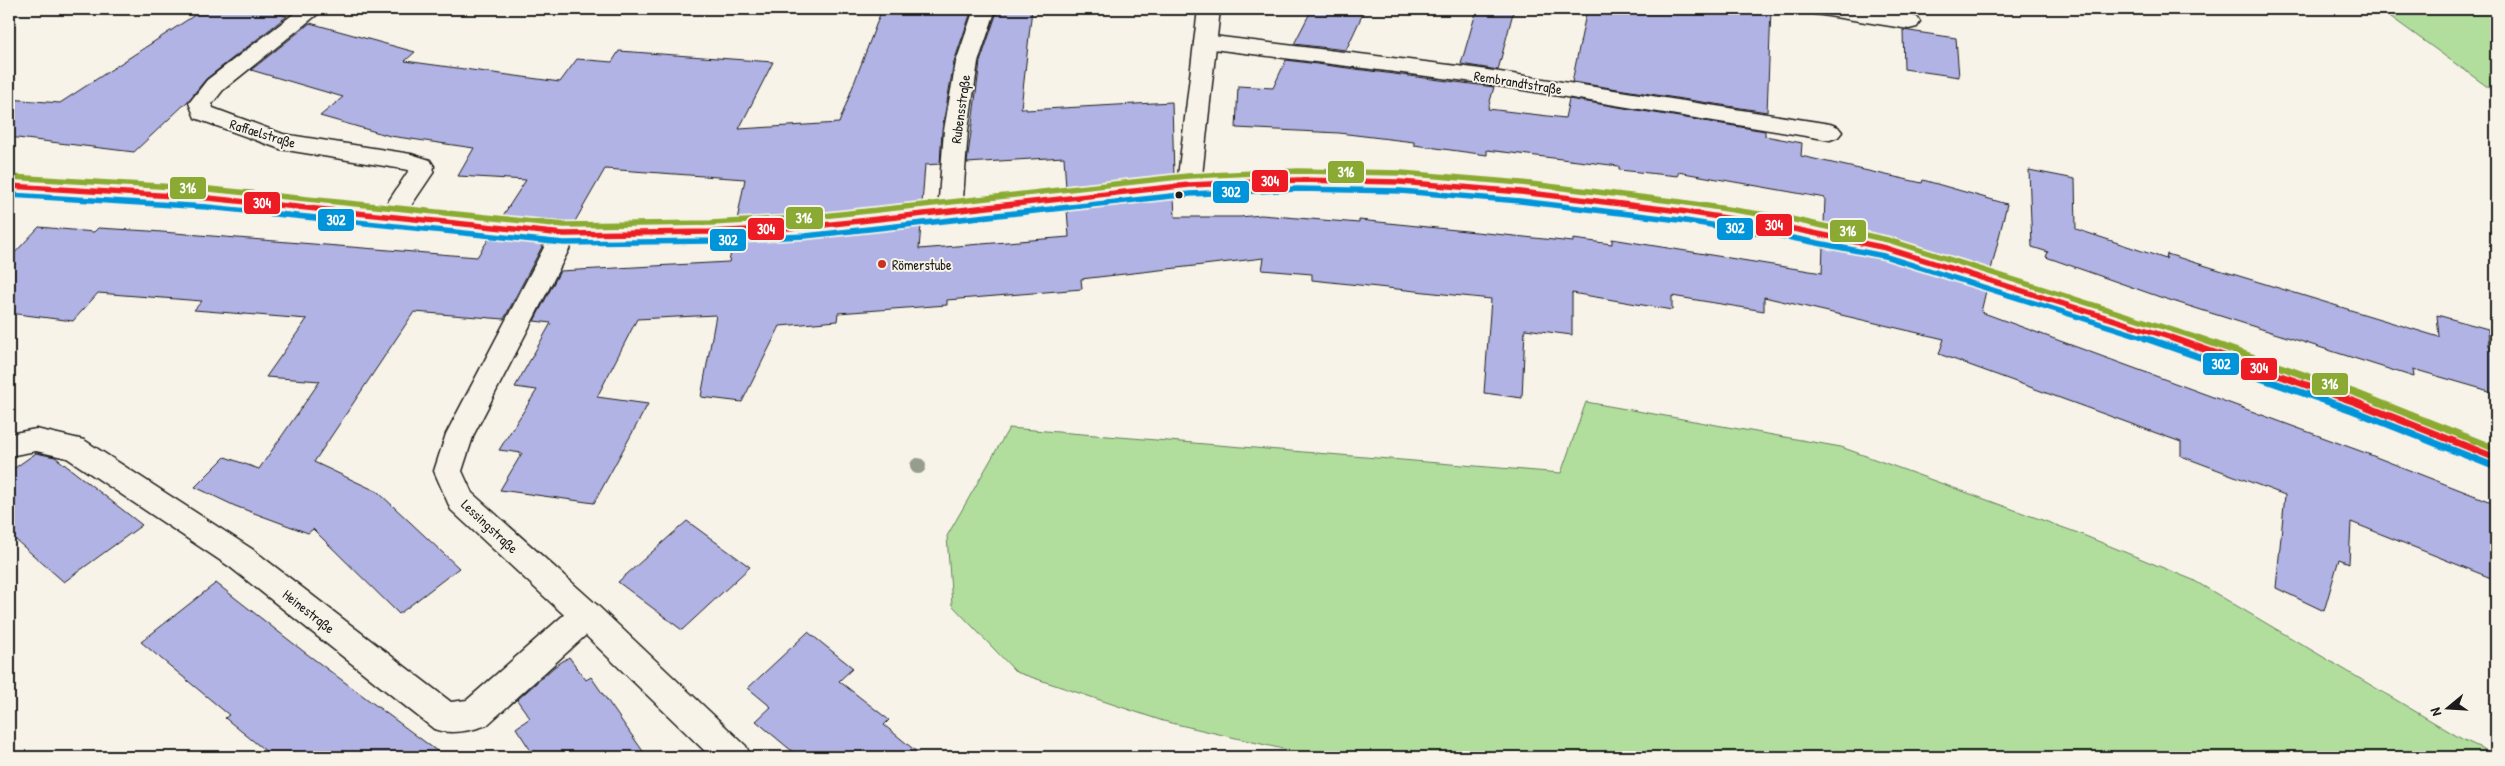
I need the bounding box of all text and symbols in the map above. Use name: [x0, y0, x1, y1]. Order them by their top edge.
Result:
street label: Rembrandtstraße: [1473, 66, 1564, 99]
street label: Rubensstraße: [946, 73, 975, 145]
street label: Raffaelstraße: [227, 114, 299, 153]
line badge: 316: [1327, 160, 1365, 184]
text: 316: [1338, 162, 1355, 181]
line badge: 304: [1251, 169, 1289, 193]
text: 304: [1261, 171, 1280, 190]
line badge: 316: [169, 176, 207, 200]
text: 316: [180, 178, 197, 197]
line badge: 302: [1212, 180, 1250, 204]
text: 302: [1221, 182, 1241, 201]
unlabelled marker: [1174, 190, 1184, 200]
line badge: 304: [243, 191, 281, 215]
text: 304: [253, 193, 272, 212]
line badge: 316: [785, 206, 824, 230]
line badge: 302: [317, 208, 355, 232]
text: 316: [796, 208, 813, 227]
text: 302: [326, 210, 346, 229]
line badge: 304: [1755, 213, 1793, 237]
text: 304: [1765, 215, 1784, 234]
line badge: 304: [747, 217, 785, 241]
line badge: 302: [1716, 217, 1754, 241]
text: 302: [1725, 218, 1745, 237]
text: 304: [757, 219, 776, 238]
line badge: 316: [1829, 219, 1867, 243]
text: 316: [1840, 221, 1857, 240]
line badge: 302: [709, 228, 747, 252]
text: 302: [718, 230, 738, 249]
place label: Römerstube: [892, 255, 952, 274]
marker: Römerstube: [876, 258, 888, 270]
line badge: 302: [2202, 352, 2240, 376]
text: 302: [2211, 354, 2231, 373]
line badge: 304: [2240, 357, 2278, 381]
text: 304: [2250, 358, 2269, 377]
line badge: 316: [2311, 372, 2349, 396]
text: 316: [2322, 374, 2339, 393]
street label: Lessingstraße: [457, 495, 523, 558]
street label: Heinestraße: [278, 585, 339, 638]
north arrow: [2422, 684, 2472, 734]
text: N: [2425, 705, 2445, 719]

